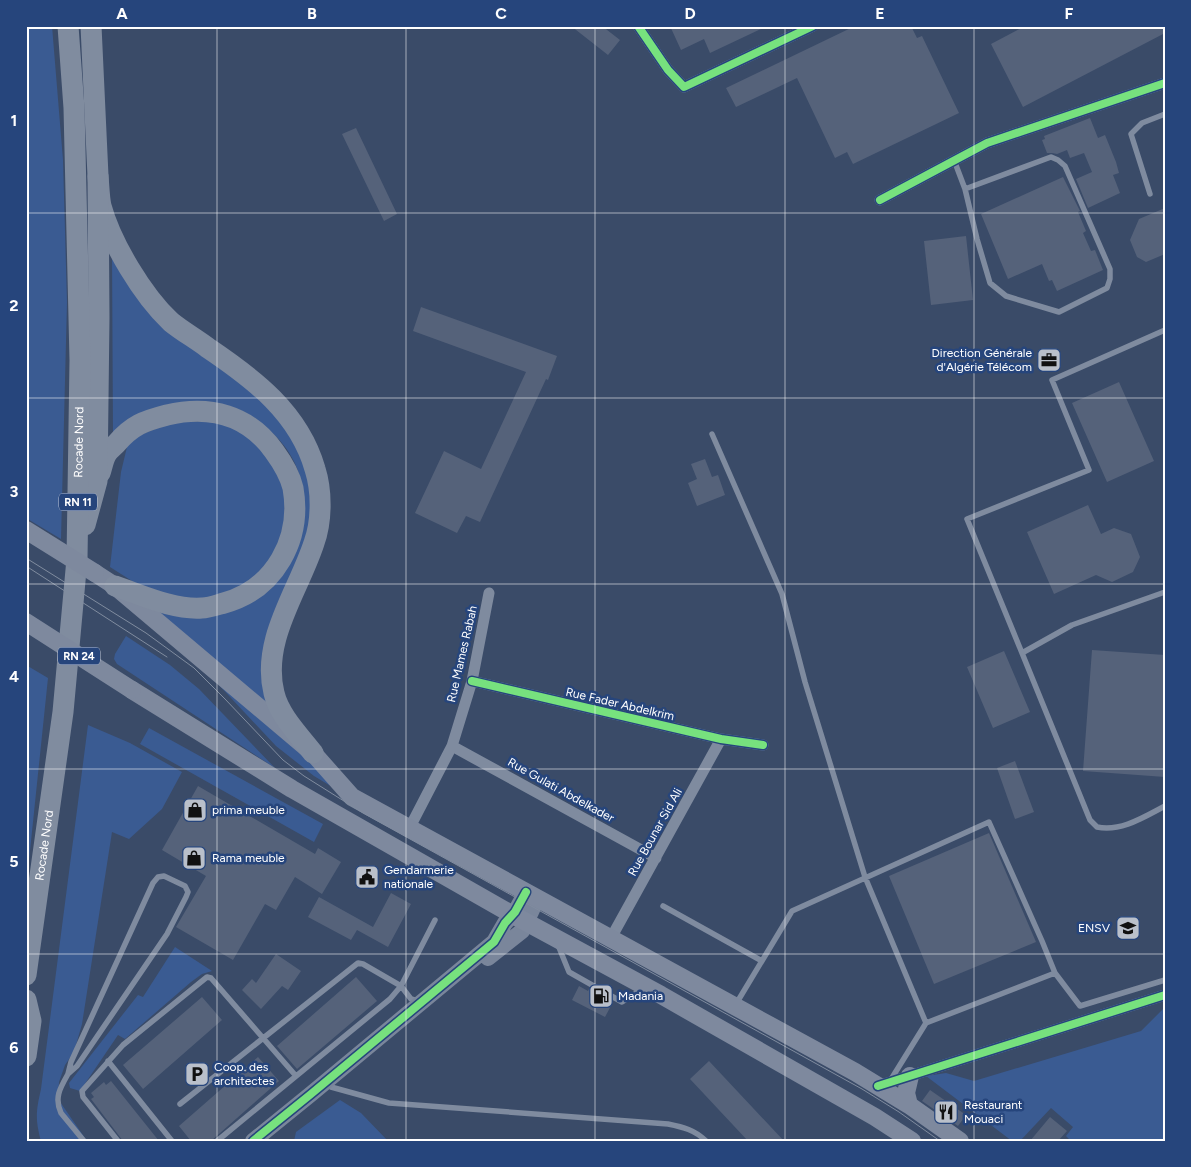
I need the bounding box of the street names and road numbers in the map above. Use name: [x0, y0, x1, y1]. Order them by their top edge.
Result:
street label: Rocade Nord: [71, 407, 86, 478]
road number: RN 11: [59, 494, 97, 511]
street label: Rue Mames Rabah: [444, 604, 480, 704]
road number: RN 24: [58, 648, 100, 664]
street label: Rue Fader Abdelkrim: [564, 685, 676, 723]
street label: Rue Gulati Abdelkader: [505, 755, 617, 825]
street label: Rue Bounar Sid Ali: [625, 786, 685, 878]
street label: Rocade Nord: [32, 809, 56, 881]

